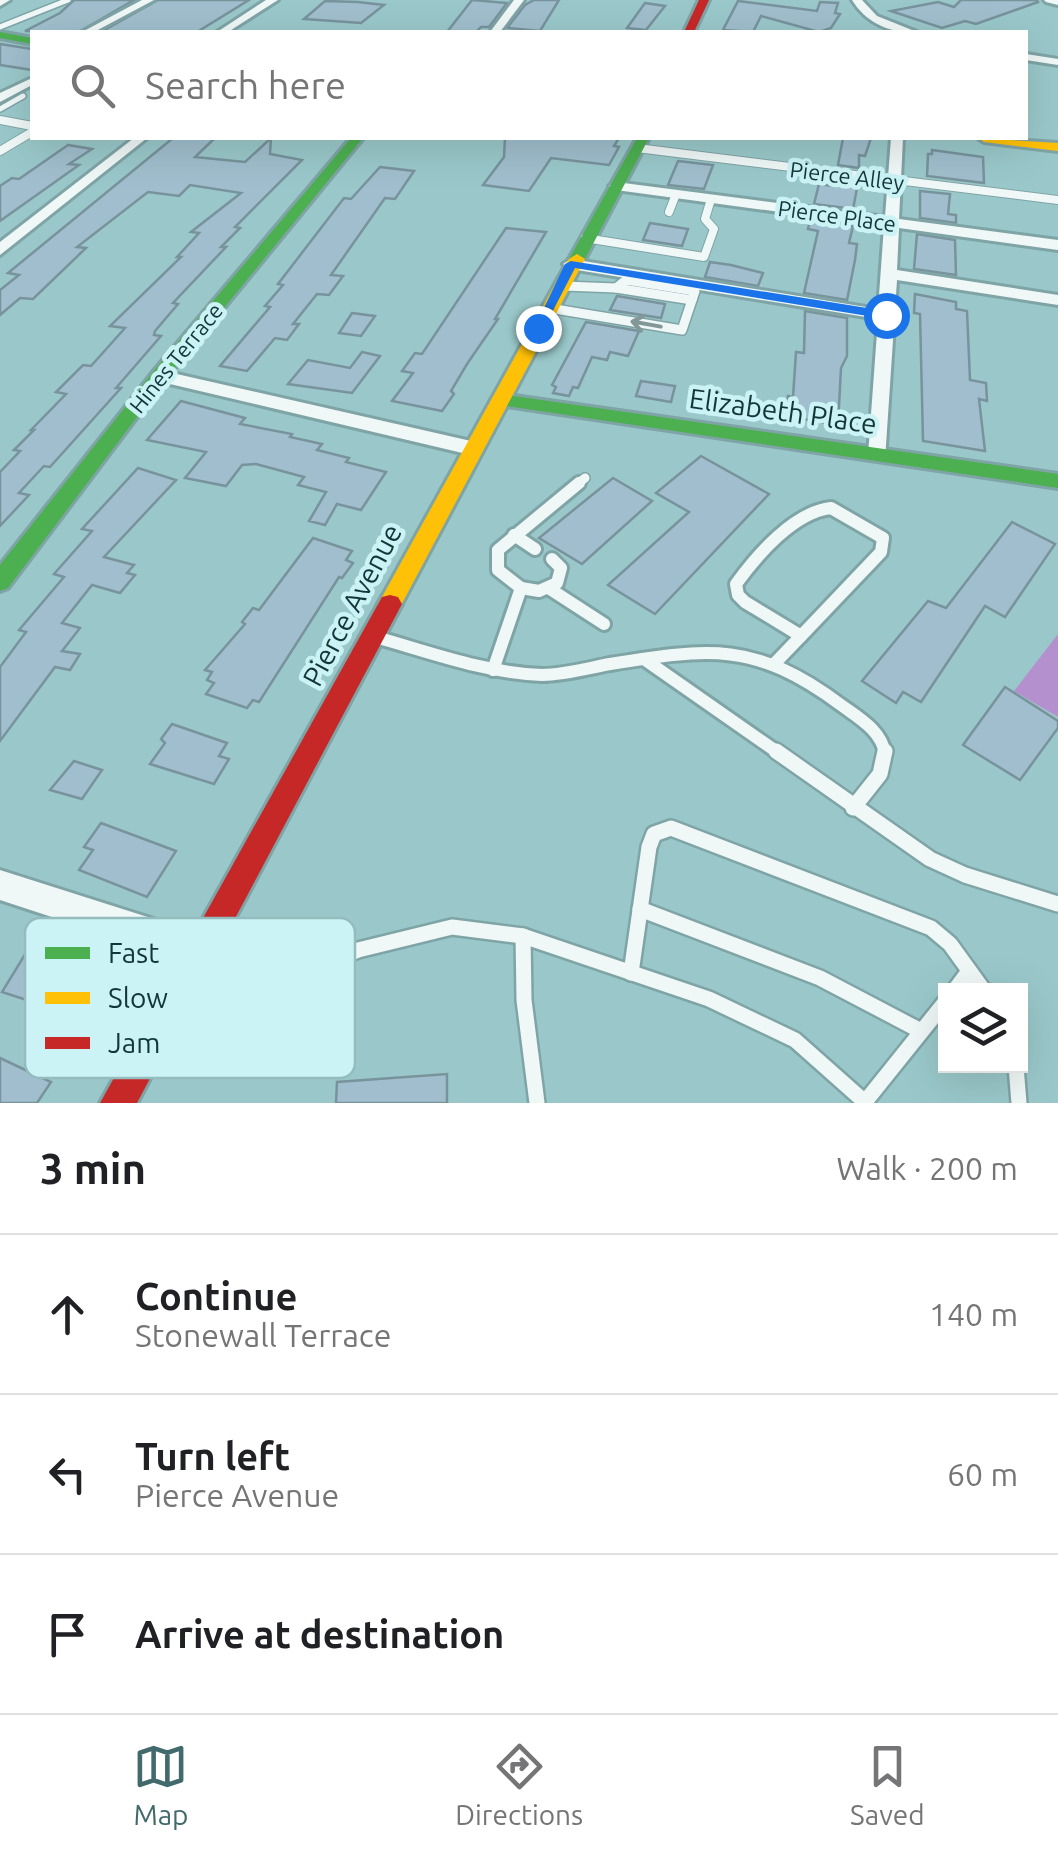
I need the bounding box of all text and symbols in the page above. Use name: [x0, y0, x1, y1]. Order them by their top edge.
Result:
search box: [30, 30, 1028, 140]
icon: search: [65, 58, 120, 113]
text: Search here: [145, 64, 346, 106]
street label: Pierce Alley: [789, 156, 906, 195]
street label: Pierce Place: [776, 195, 898, 236]
route start: [864, 293, 910, 339]
street label: Hines Terrace: [124, 298, 227, 417]
route end: [516, 306, 562, 352]
one-way arrow: [630, 314, 663, 333]
street label: Elizabeth Place: [687, 382, 879, 439]
street label: Pierce Avenue: [296, 519, 407, 691]
legend: [25, 918, 355, 1078]
text: Fast: [108, 937, 159, 968]
text: Slow: [108, 982, 168, 1013]
map controls: [938, 983, 1028, 1073]
button: layers: [938, 983, 1028, 1073]
text: Jam: [108, 1027, 160, 1058]
text: 3 min: [40, 1145, 146, 1192]
text: Walk · 200 m: [836, 1150, 1018, 1186]
text: Continue: [135, 1275, 297, 1317]
icon: ahead: [40, 1287, 95, 1342]
text: 140 m: [929, 1296, 1018, 1332]
text: Stonewall Terrace: [135, 1317, 391, 1353]
text: Turn left: [135, 1435, 290, 1477]
icon: left: [40, 1447, 95, 1502]
text: 60 m: [947, 1456, 1018, 1492]
text: Pierce Avenue: [135, 1477, 339, 1513]
icon: arrive: [40, 1607, 95, 1662]
text: Arrive at destination: [135, 1613, 504, 1655]
tab: Map: [133, 1739, 189, 1830]
tab: Directions: [455, 1739, 583, 1830]
tab: Saved: [850, 1739, 925, 1830]

